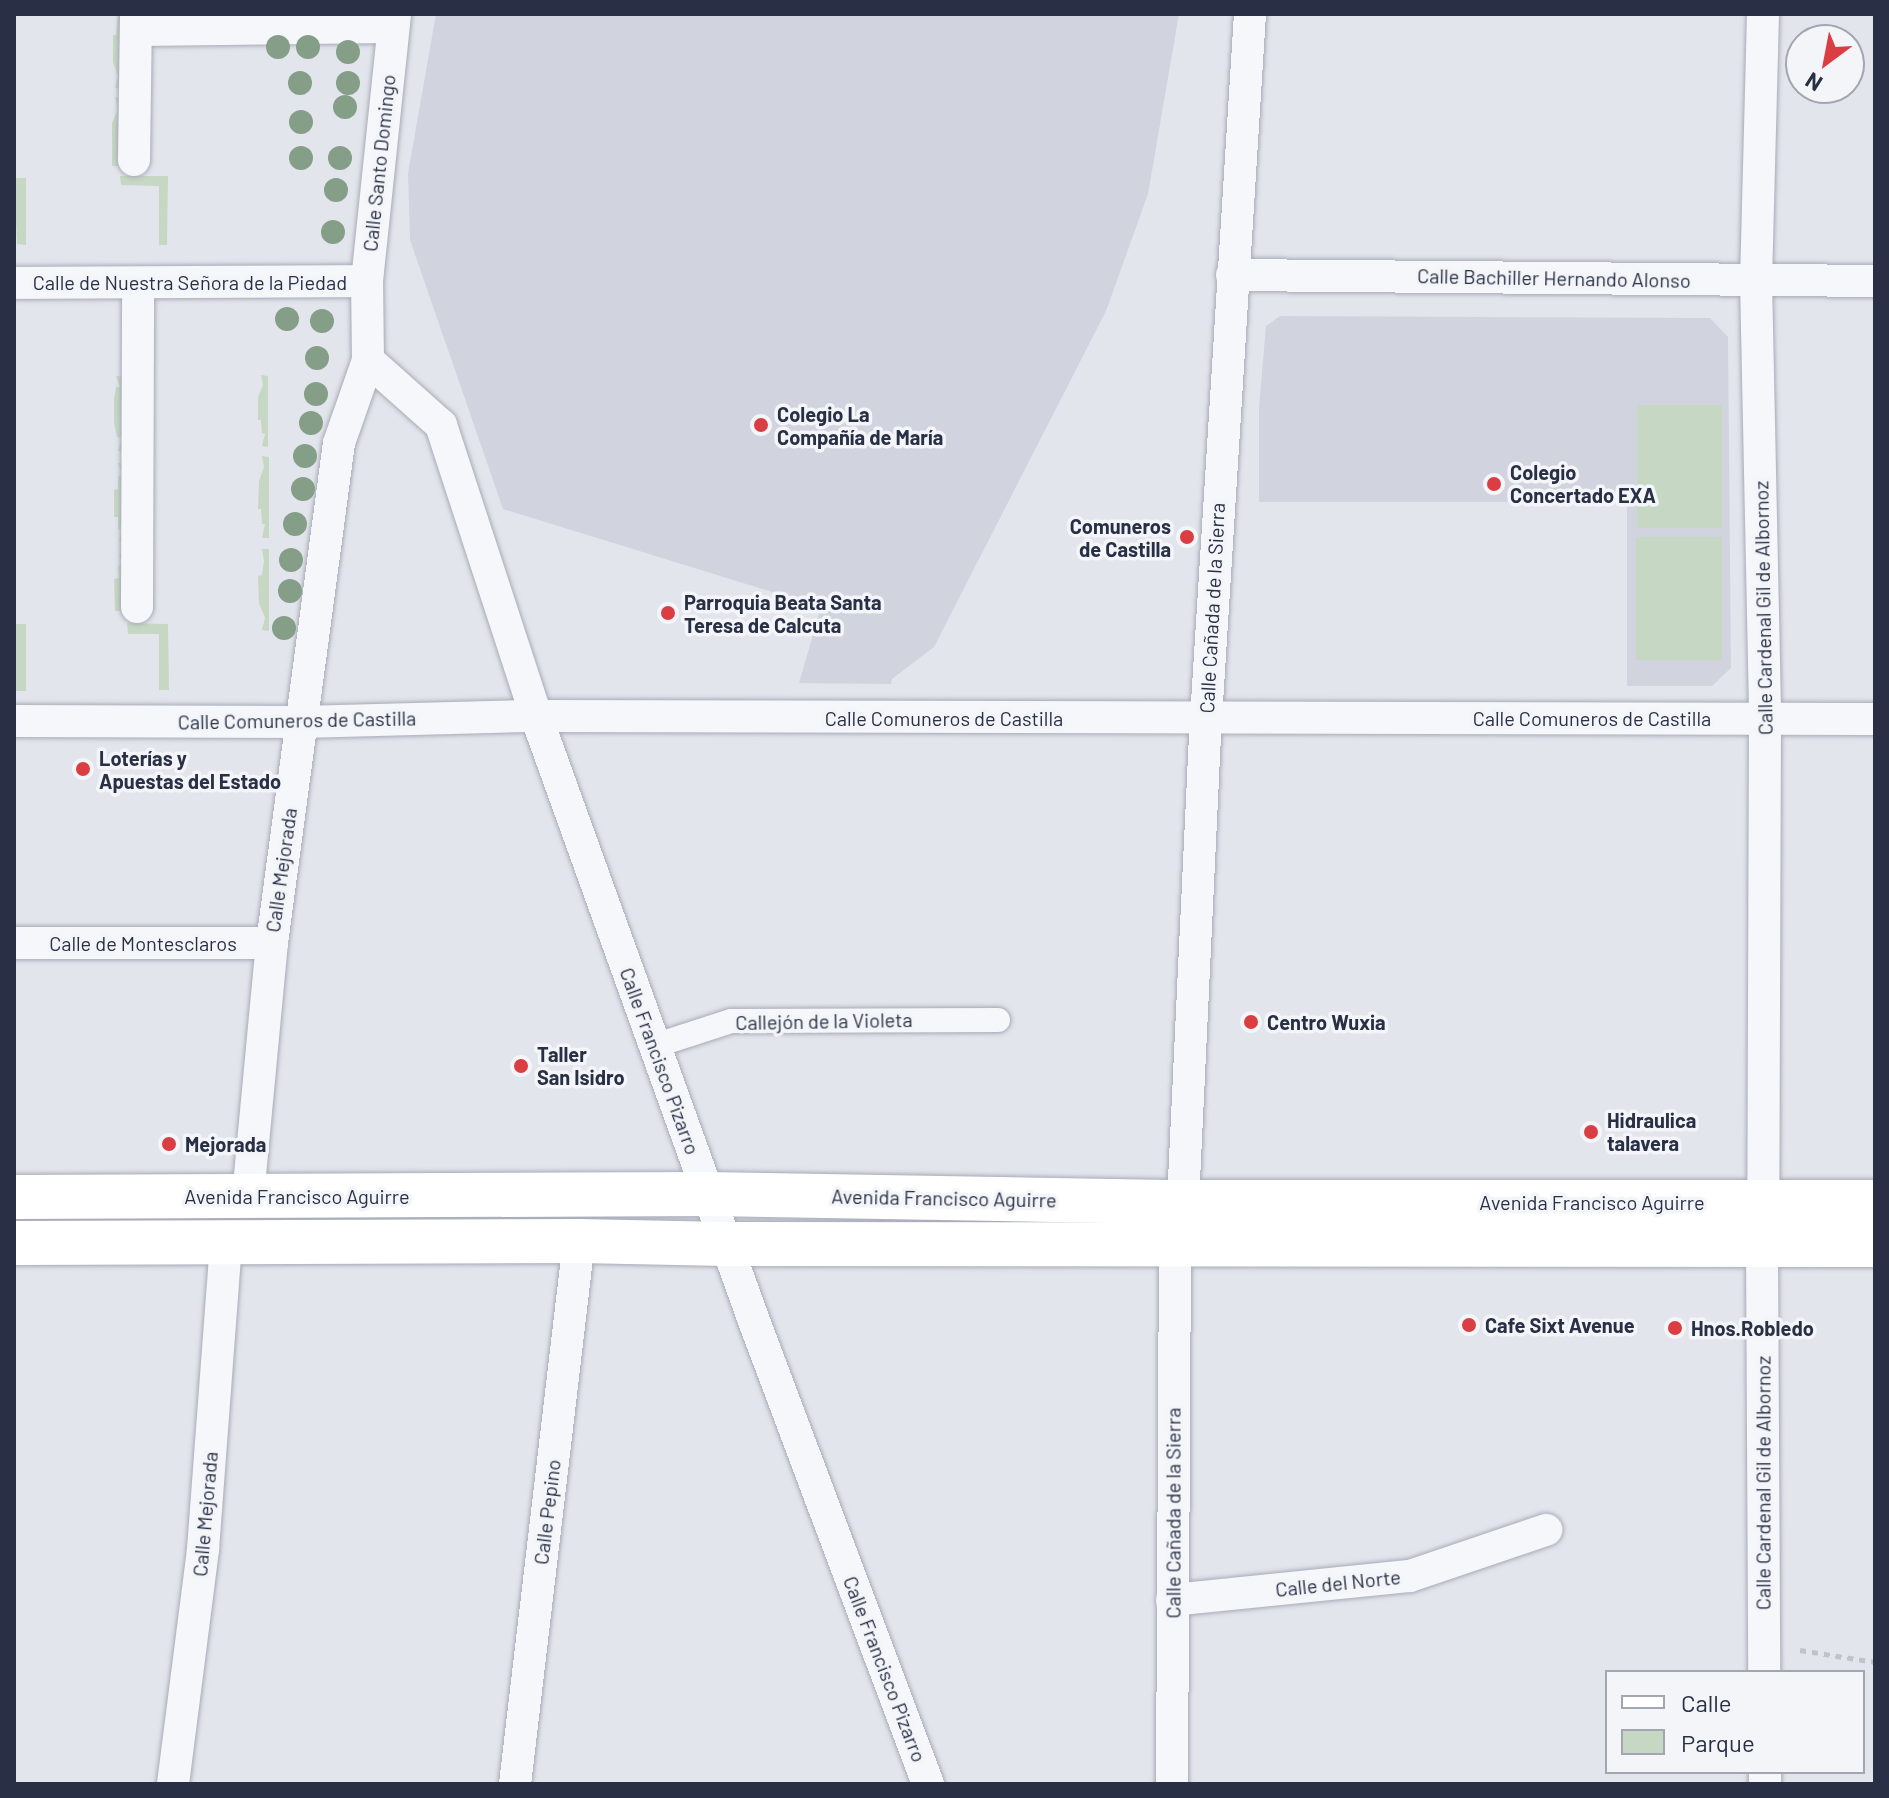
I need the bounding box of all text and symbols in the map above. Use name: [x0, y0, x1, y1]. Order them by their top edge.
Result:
north arrow: [1785, 24, 1865, 104]
text: N: [1800, 68, 1826, 98]
street label: Calle Santo Domingo: [358, 73, 400, 253]
street label: Calle Bachiller Hernando Alonso: [1417, 264, 1691, 292]
street label: Calle de Nuestra Señora de la Piedad: [33, 270, 347, 294]
place label: Colegio La Compañía de María: [777, 402, 943, 449]
marker: Colegio La Compañía de María: [752, 416, 770, 434]
place label: Colegio Concertado EXA: [1510, 460, 1656, 507]
marker: Colegio Concertado EXA: [1485, 475, 1503, 493]
street label: Calle Cardenal Gil de Albornoz: [1749, 481, 1777, 735]
street label: Calle Cañada de la Sierra: [1194, 502, 1230, 714]
place label: Comuneros de Castilla: [1070, 514, 1171, 561]
marker: Comuneros de Castilla: [1178, 528, 1196, 546]
place label: Parroquia Beata Santa Teresa de Calcuta: [684, 590, 882, 637]
marker: Parroquia Beata Santa Teresa de Calcuta: [659, 604, 677, 622]
street label: Calle Comuneros de Castilla: [178, 706, 416, 734]
street label: Calle Comuneros de Castilla: [825, 706, 1063, 730]
street label: Calle Comuneros de Castilla: [1473, 706, 1711, 730]
place label: Loterías y Apuestas del Estado: [99, 746, 281, 793]
marker: Loterías y Apuestas del Estado: [74, 760, 92, 778]
street label: Calle Mejorada: [260, 806, 302, 934]
street label: Calle de Montesclaros: [49, 931, 237, 955]
street label: Calle Francisco Pizarro: [615, 964, 705, 1158]
street label: Callejón de la Violeta: [735, 1007, 913, 1035]
place label: Centro Wuxia: [1267, 1010, 1386, 1034]
marker: Centro Wuxia: [1242, 1013, 1260, 1031]
place label: Taller San Isidro: [537, 1042, 625, 1089]
marker: Taller San Isidro: [512, 1057, 530, 1075]
place label: Hidraulica talavera: [1607, 1108, 1696, 1155]
marker: Hidraulica talavera: [1582, 1123, 1600, 1141]
place label: Mejorada: [185, 1132, 266, 1156]
marker: Mejorada: [160, 1135, 178, 1153]
street label: Avenida Francisco Aguirre: [184, 1184, 410, 1208]
street label: Avenida Francisco Aguirre: [831, 1184, 1057, 1212]
street label: Avenida Francisco Aguirre: [1479, 1190, 1705, 1214]
place label: Cafe Sixt Avenue: [1485, 1313, 1635, 1337]
marker: Cafe Sixt Avenue: [1460, 1316, 1478, 1334]
place label: Hnos.Robledo: [1691, 1316, 1814, 1340]
marker: Hnos.Robledo: [1666, 1319, 1684, 1337]
street label: Calle Cardenal Gil de Albornoz: [1751, 1356, 1775, 1610]
street label: Calle Cañada de la Sierra: [1161, 1407, 1185, 1619]
street label: Calle Mejorada: [188, 1450, 222, 1578]
street label: Calle Pepino: [529, 1458, 565, 1566]
street label: Calle del Norte: [1274, 1564, 1402, 1602]
street label: Calle Francisco Pizarro: [838, 1573, 932, 1765]
legend: [1605, 1670, 1865, 1774]
text: Calle: [1681, 1688, 1732, 1717]
text: Parque: [1681, 1728, 1755, 1757]

